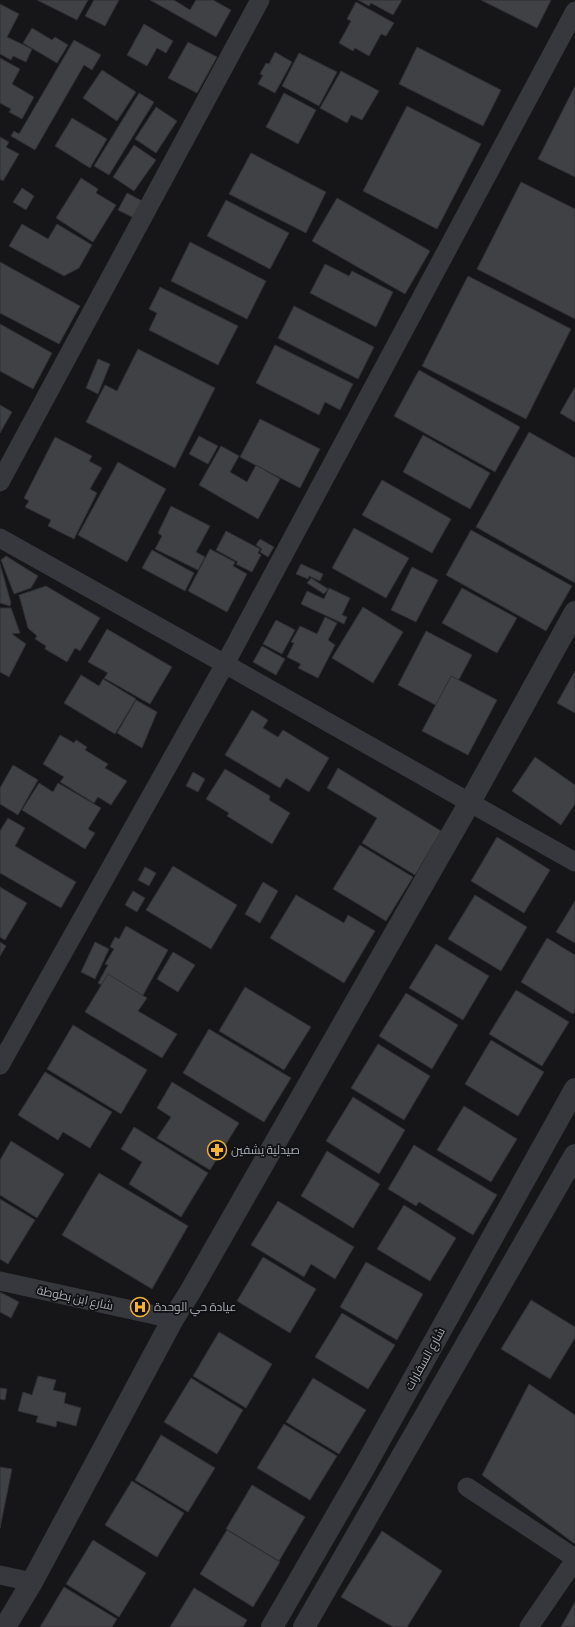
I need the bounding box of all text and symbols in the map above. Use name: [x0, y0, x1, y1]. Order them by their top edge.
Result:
pharmacy icon: صيدلية يشفين: [206, 1139, 228, 1161]
place label: صيدلية يشفين: [231, 1142, 300, 1157]
street label: شارع ابن بطوطة: [35, 1282, 115, 1314]
hospital icon: عيادة حي الوحدة: [129, 1296, 151, 1318]
place label: عيادة حي الوحدة: [154, 1299, 236, 1317]
street label: شارع السفارات: [401, 1325, 449, 1393]

